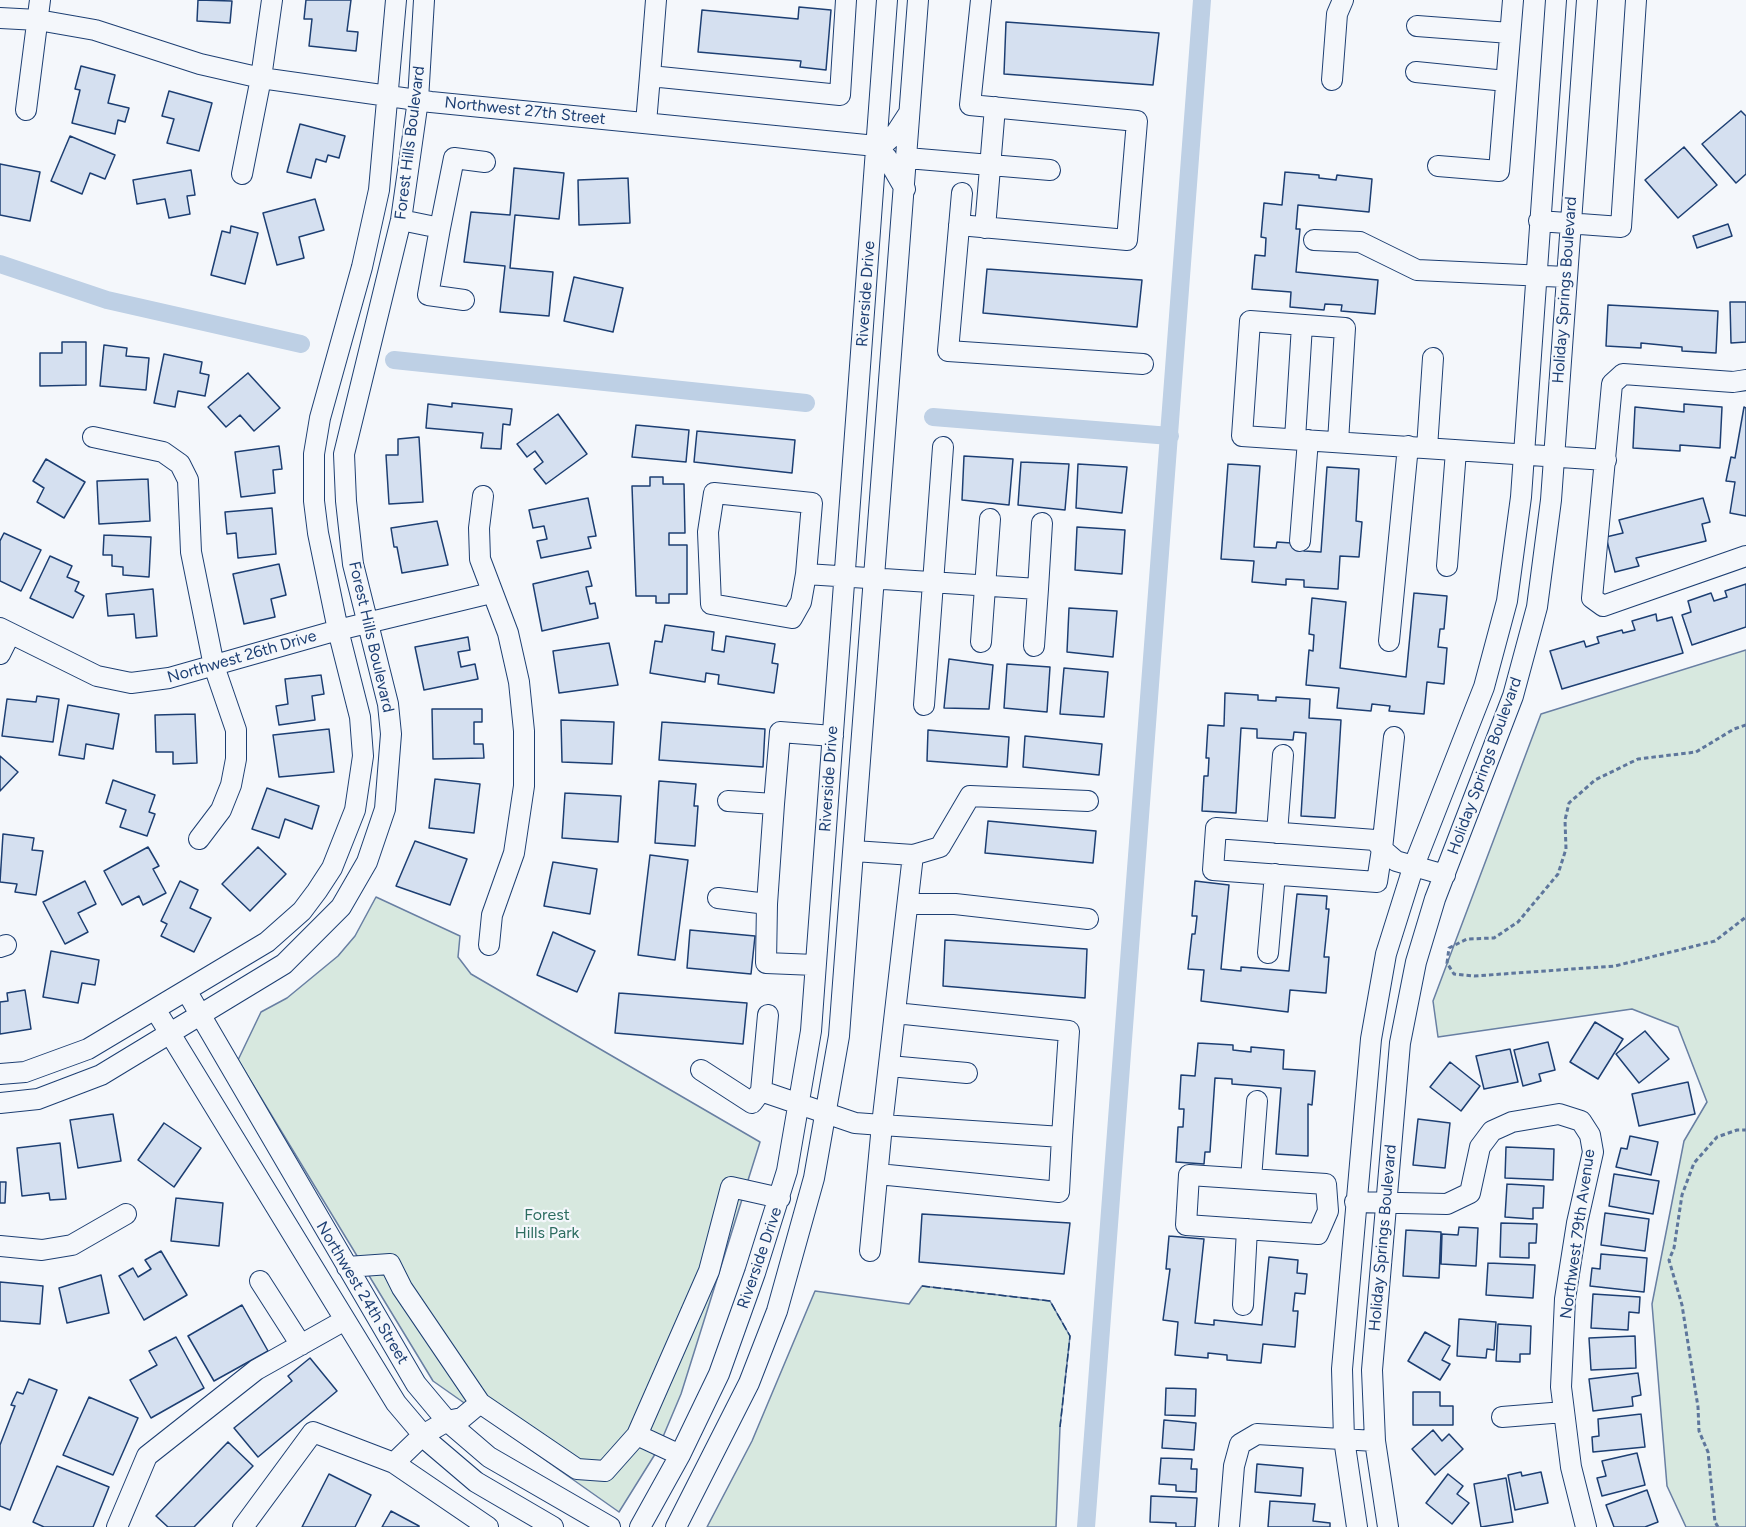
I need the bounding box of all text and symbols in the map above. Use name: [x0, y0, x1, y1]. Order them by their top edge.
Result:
street label: Forest Hills Boulevard: [391, 65, 429, 221]
street label: Northwest 27th Street: [444, 93, 606, 129]
street label: Holiday Springs Boulevard: [1549, 196, 1581, 384]
street label: Riverside Drive: [853, 240, 879, 348]
street label: Forest Hills Boulevard: [344, 559, 398, 715]
street label: Northwest 26th Drive: [165, 626, 319, 688]
street label: Holiday Springs Boulevard: [1444, 675, 1526, 857]
street label: Riverside Drive: [816, 725, 842, 833]
street label: Holiday Springs Boulevard: [1365, 1144, 1401, 1332]
street label: Northwest 79th Avenue: [1557, 1148, 1599, 1320]
park label: Forest Hills Park: [515, 1205, 579, 1243]
street label: Riverside Drive: [734, 1205, 786, 1311]
street label: Northwest 24th Street: [312, 1218, 412, 1368]

